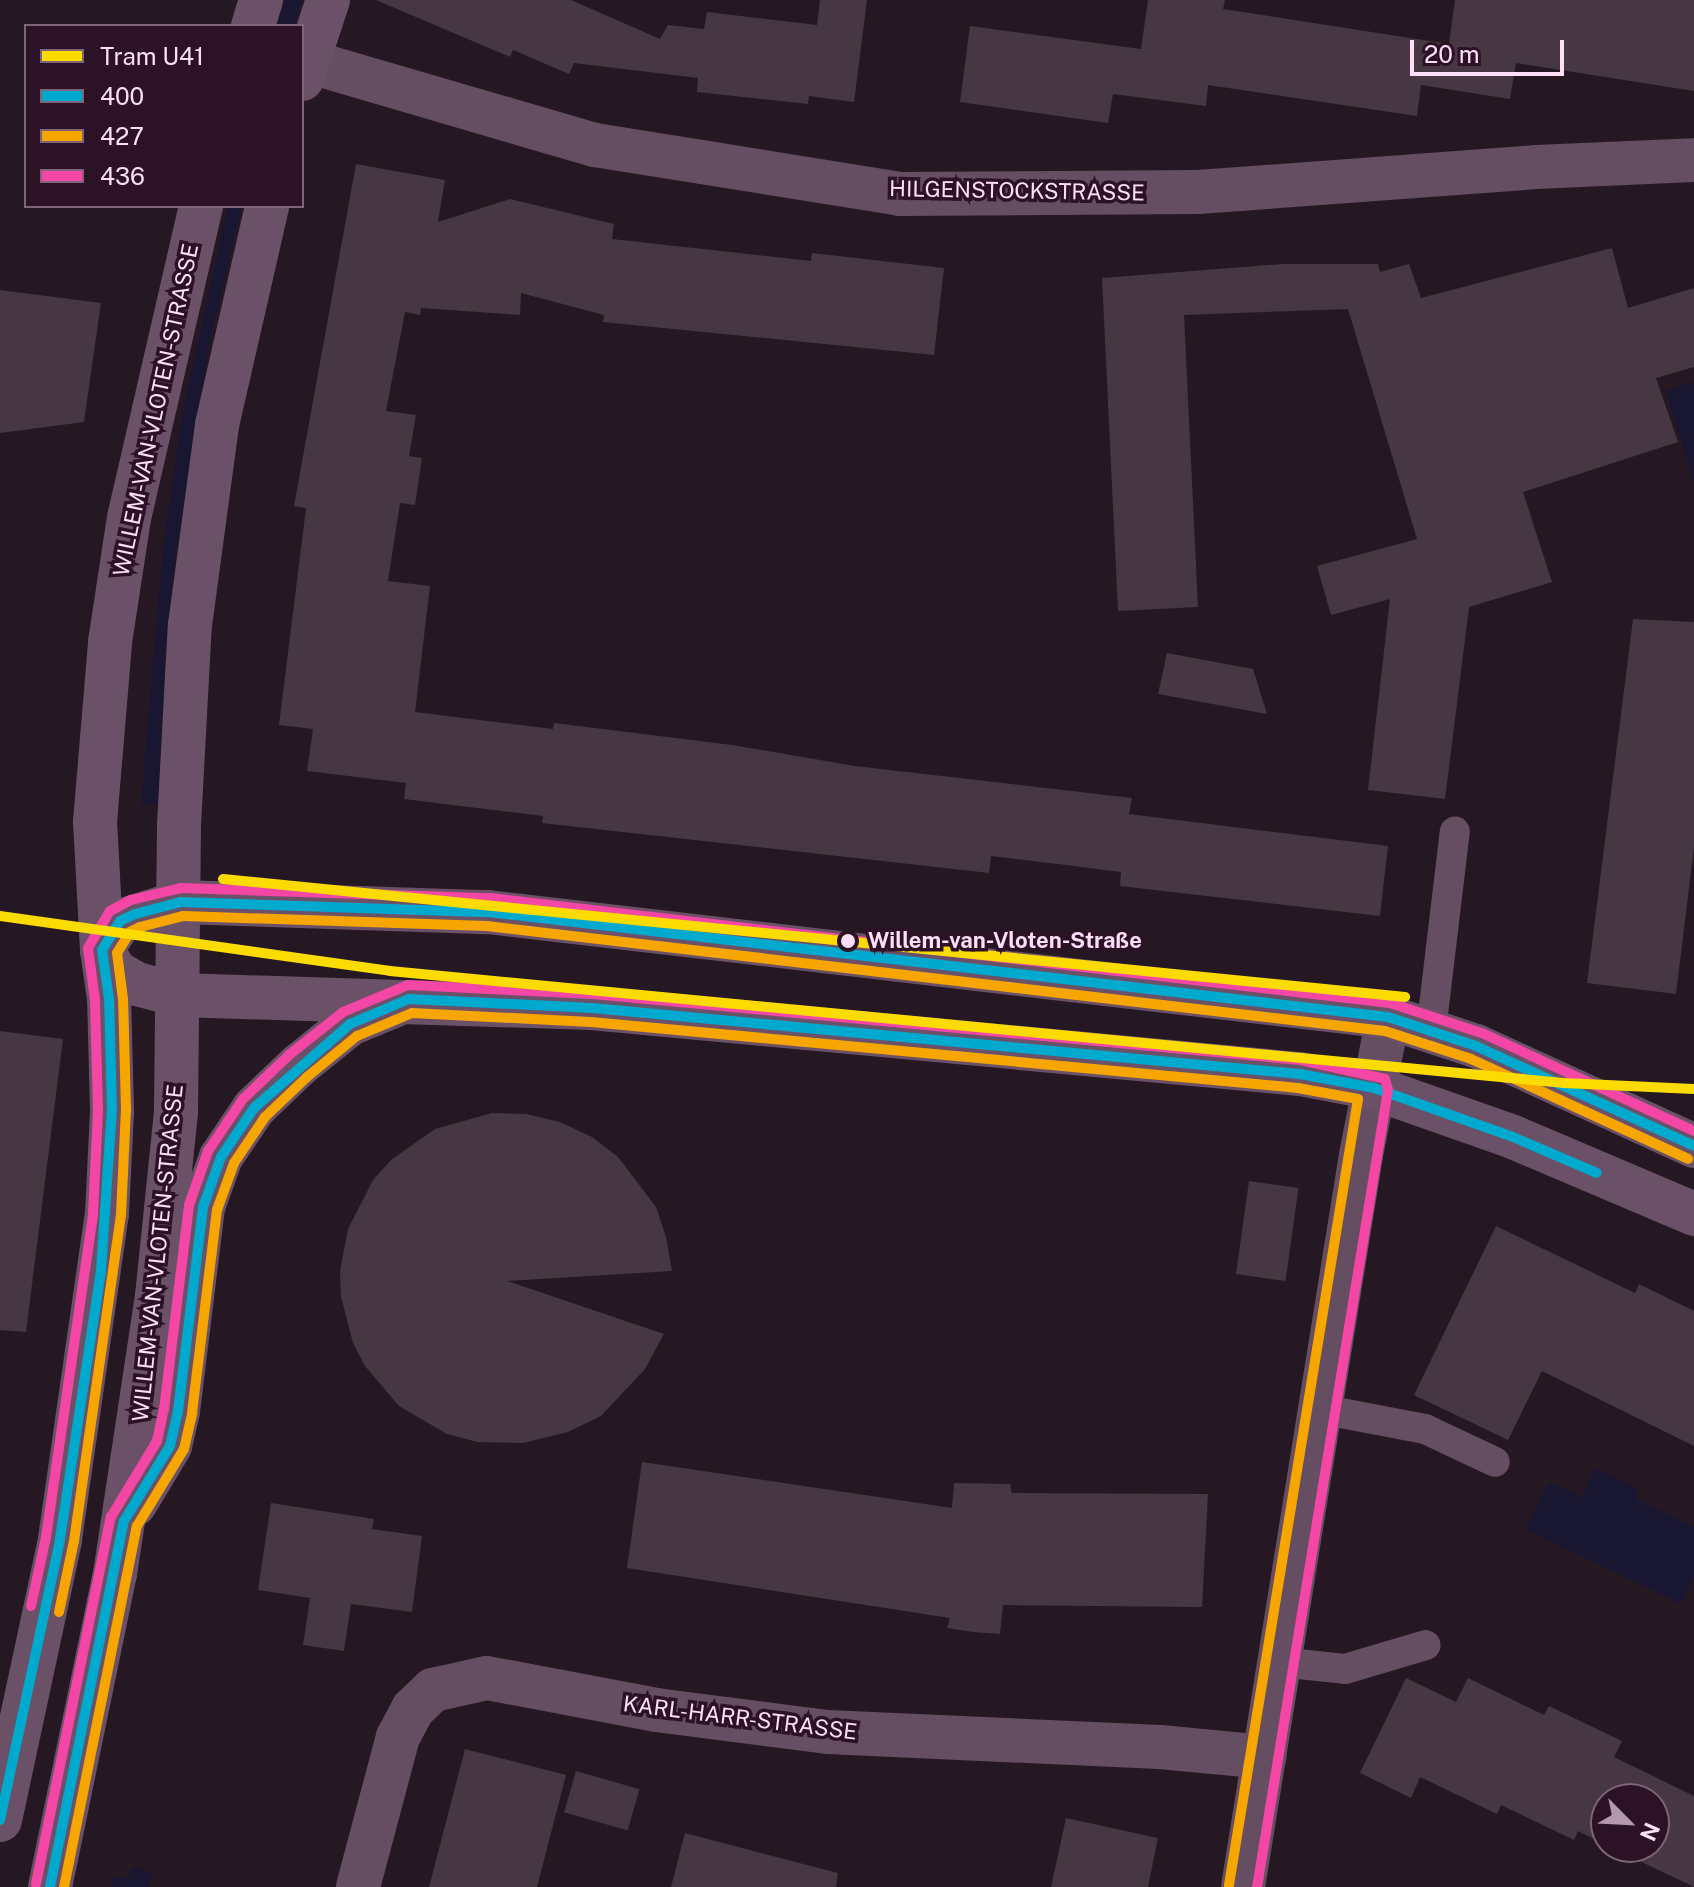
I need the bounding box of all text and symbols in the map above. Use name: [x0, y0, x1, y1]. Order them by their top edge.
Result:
legend: [24, 24, 304, 208]
scale bar: [1414, 24, 1568, 74]
text: 20 m: [1424, 40, 1480, 68]
text: Tram U41: [100, 42, 204, 70]
text: 400: [100, 82, 144, 110]
text: 427: [100, 122, 144, 150]
text: 436: [100, 162, 145, 190]
street label: HILGENSTOCKSTRASSE: [889, 176, 1145, 206]
street label: WILLEM-VAN-VLOTEN-STRASSE: [108, 241, 204, 579]
marker: Willem-van-Vloten-Straße: [835, 928, 861, 954]
place label: Willem-van-Vloten-Straße: [868, 928, 1142, 954]
street label: WILLEM-VAN-VLOTEN-STRASSE: [127, 1083, 189, 1423]
street label: KARL-HARR-STRASSE: [621, 1691, 859, 1745]
north arrow: [1590, 1783, 1670, 1863]
text: N: [1635, 1819, 1665, 1845]

